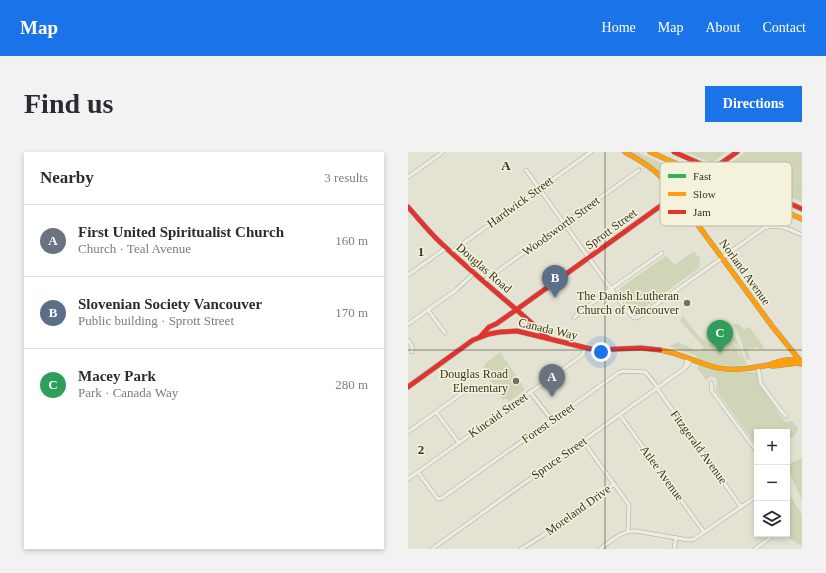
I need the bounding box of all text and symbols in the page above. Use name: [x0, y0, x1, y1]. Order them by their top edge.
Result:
text: Map: [20, 17, 58, 38]
text: Home: [602, 20, 636, 35]
text: Map: [658, 20, 683, 35]
text: About: [705, 20, 740, 35]
text: Contact: [762, 20, 806, 35]
button: Directions: [705, 86, 802, 122]
text: Find us: [24, 88, 114, 119]
text: A: [501, 158, 511, 173]
legend: [660, 162, 792, 226]
text: Nearby: [40, 168, 94, 187]
text: 3 results: [324, 170, 368, 185]
text: Fast: [693, 170, 711, 182]
street label: Hardwick Street: [484, 173, 556, 231]
text: Slow: [693, 188, 716, 200]
street label: Woodsworth Street: [520, 193, 603, 259]
street label: Sprott Street: [582, 205, 640, 252]
text: Jam: [693, 206, 711, 218]
text: First United Spiritualist Church: [78, 224, 284, 240]
text: A: [48, 233, 58, 248]
text: 160 m: [335, 233, 368, 248]
street label: Norland Avenue: [716, 236, 774, 308]
street label: Douglas Road: [454, 240, 514, 296]
text: Church · Teal Avenue: [78, 241, 191, 256]
text: 1: [418, 244, 424, 259]
pin: B: [542, 265, 568, 298]
place label: The Danish Lutheran Church of Vancouver: [577, 289, 679, 317]
text: Slovenian Society Vancouver: [78, 296, 262, 312]
marker: The Danish Lutheran Church of Vancouver: [682, 298, 692, 308]
text: B: [49, 305, 57, 320]
text: 170 m: [335, 305, 368, 320]
text: Public building · Sprott Street: [78, 313, 234, 328]
street label: Canada Way: [517, 315, 579, 343]
pin: C: [707, 320, 733, 353]
your location: [591, 342, 611, 362]
pin: A: [539, 364, 565, 397]
place label: Douglas Road Elementary: [440, 367, 508, 395]
text: Macey Park: [78, 368, 156, 384]
marker: Douglas Road Elementary: [511, 376, 521, 386]
text: C: [48, 377, 58, 392]
text: 280 m: [335, 377, 368, 392]
text: Park · Canada Way: [78, 385, 178, 400]
street label: Kincaid Street: [466, 389, 531, 441]
street label: Forest Street: [519, 399, 578, 446]
street label: Fitzgerald Avenue: [668, 408, 730, 486]
map controls: [754, 429, 790, 537]
button: +: [754, 429, 790, 465]
street label: Spruce Street: [529, 433, 590, 482]
text: 2: [418, 442, 424, 457]
street label: Atlee Avenue: [637, 443, 687, 503]
button: −: [754, 465, 790, 501]
street label: Moreland Drive: [543, 482, 613, 538]
button: layers: [754, 501, 790, 537]

